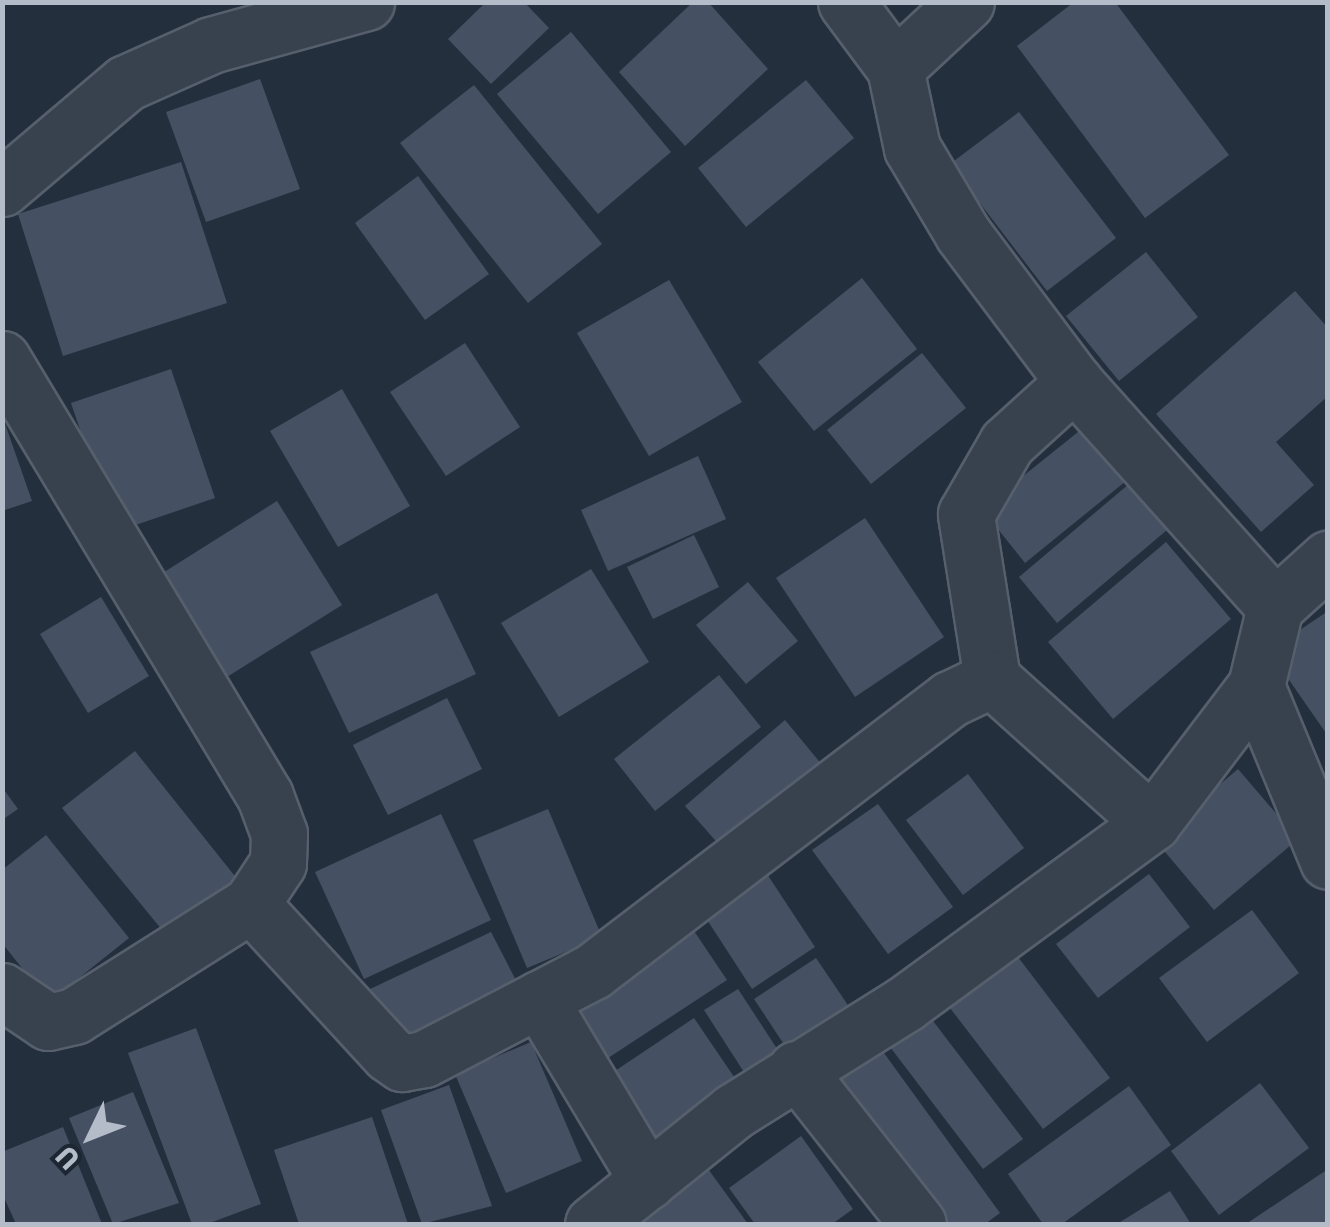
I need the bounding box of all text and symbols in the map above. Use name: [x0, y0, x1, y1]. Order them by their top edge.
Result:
north arrow: [40, 1087, 140, 1187]
text: U: [46, 1137, 89, 1179]

